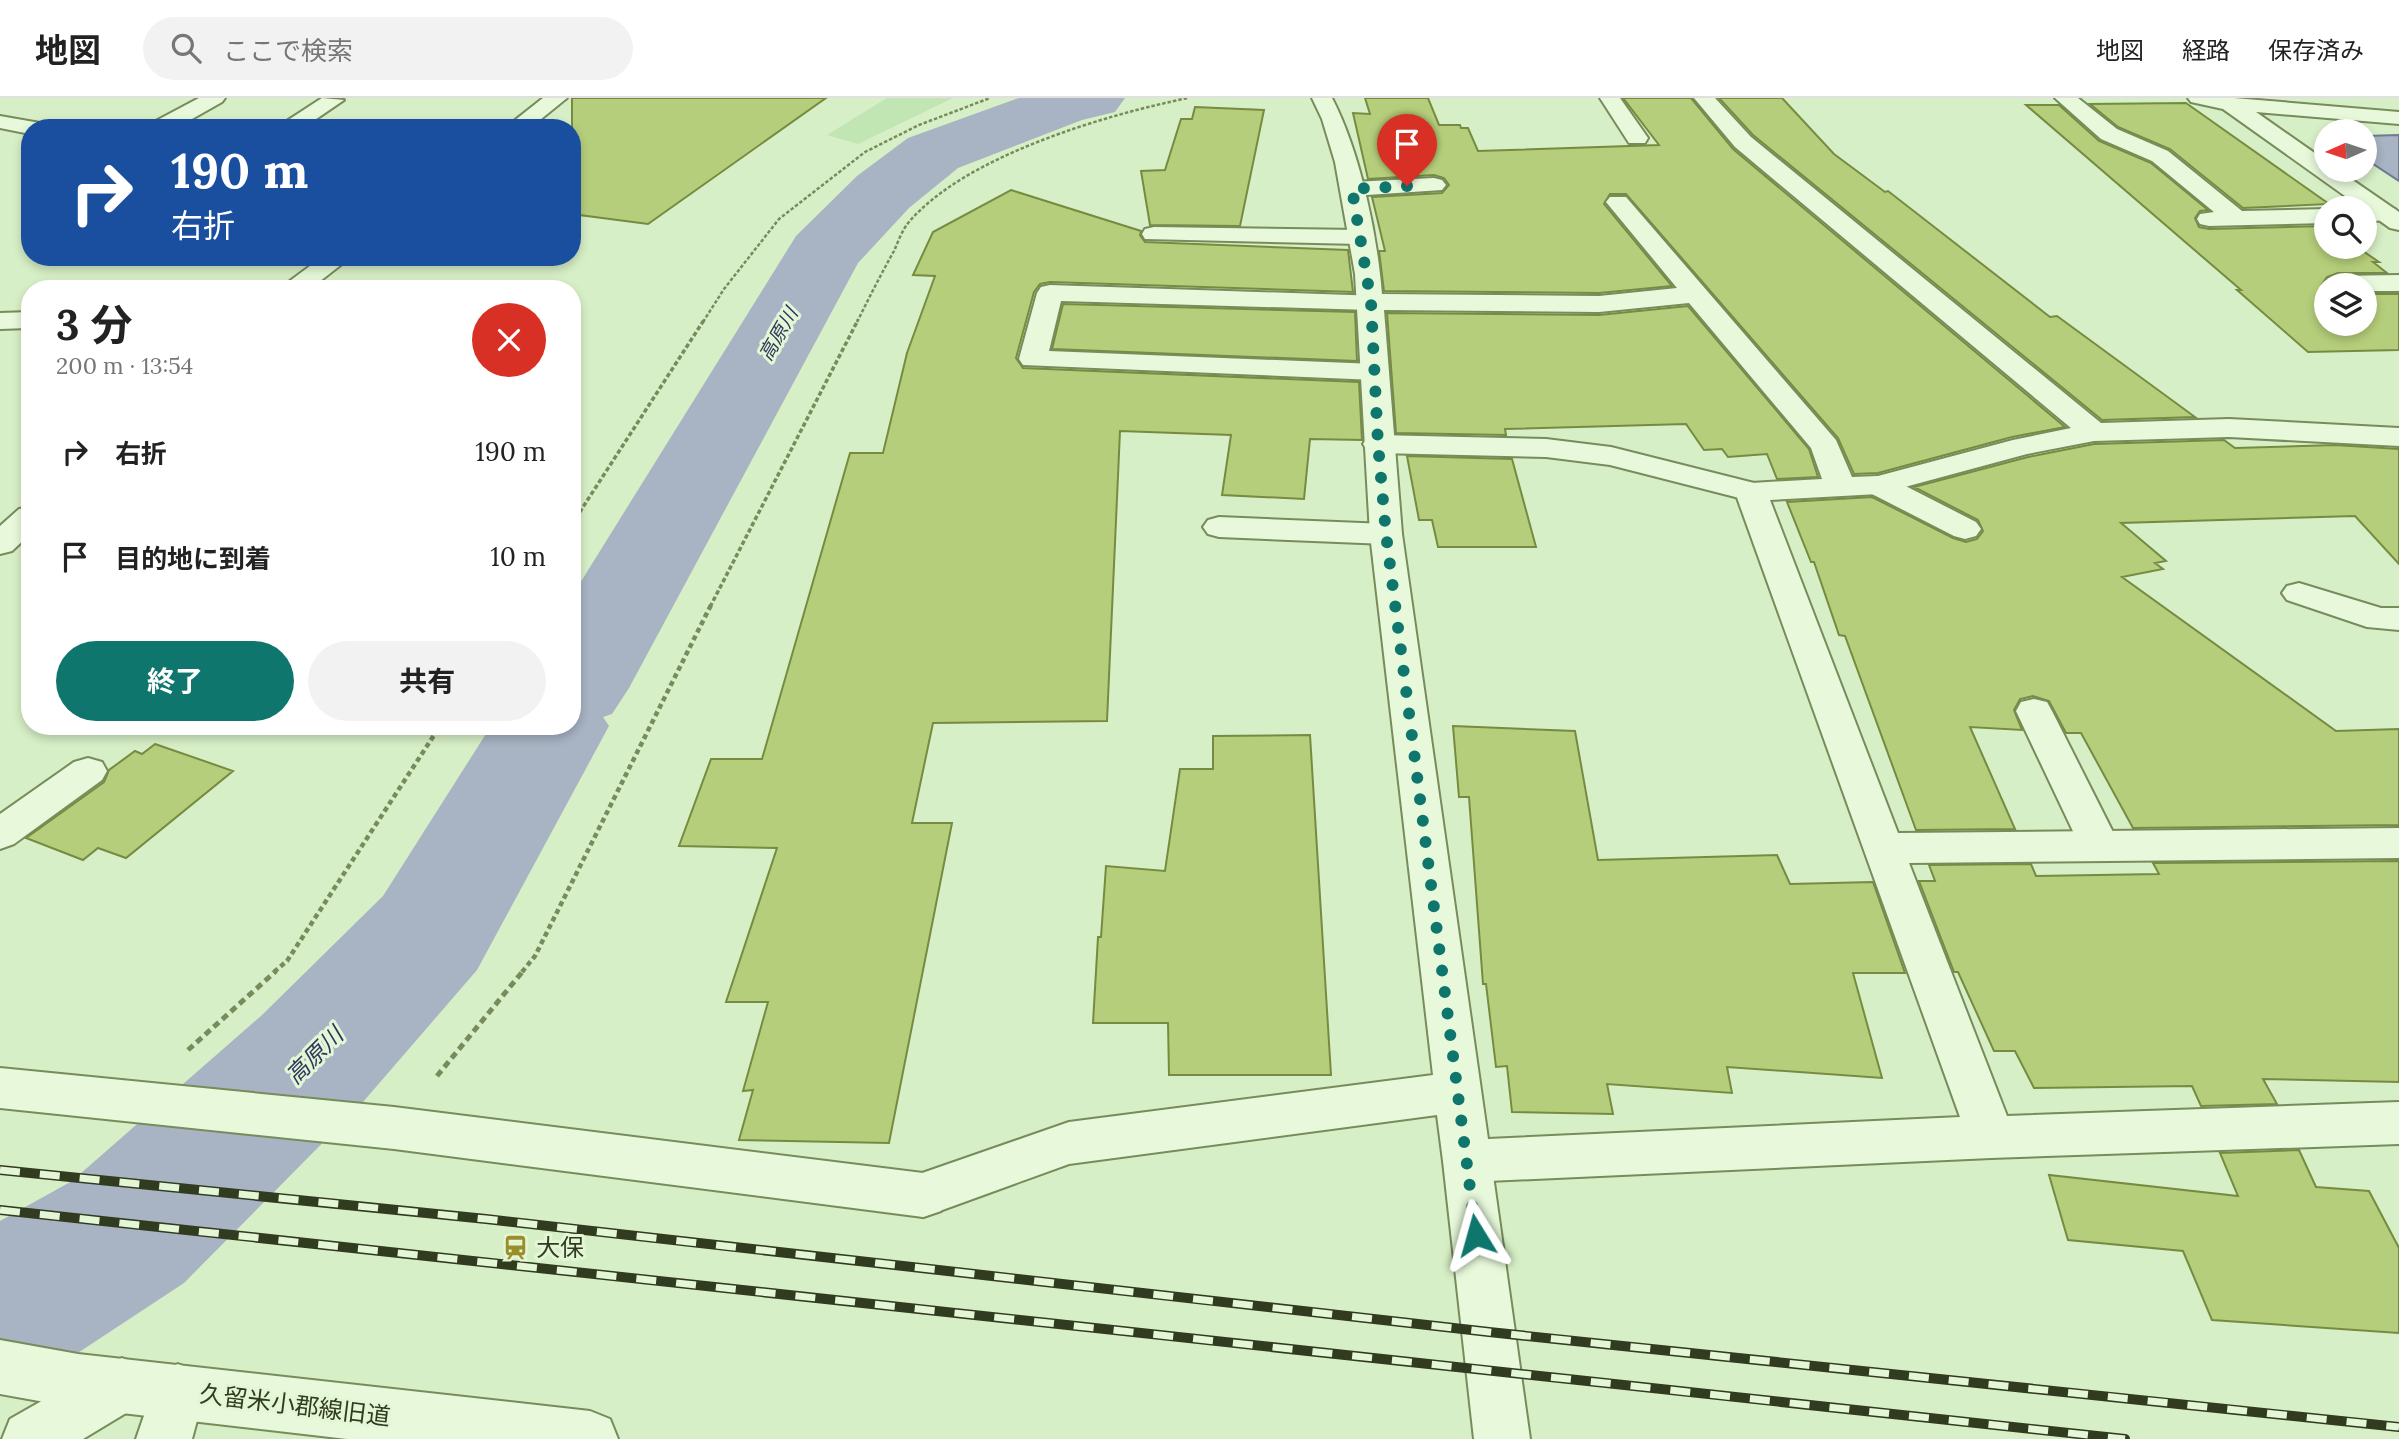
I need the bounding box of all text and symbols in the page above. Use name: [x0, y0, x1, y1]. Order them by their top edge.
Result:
search box: [143, 17, 633, 80]
text: 地図: [35, 29, 101, 71]
icon: search: [167, 29, 205, 67]
text: ここで検索: [223, 34, 353, 67]
text: 地図: [2096, 35, 2144, 66]
text: 経路: [2182, 35, 2230, 66]
text: 保存済み: [2268, 35, 2364, 66]
pin: [1377, 114, 1437, 186]
north arrow: [2314, 119, 2376, 182]
map controls: [2314, 119, 2377, 336]
icon: arrive: [1388, 125, 1426, 163]
text: 190 m: [171, 139, 308, 201]
icon: right: [56, 147, 147, 238]
button: search: [2314, 196, 2377, 259]
text: 右折: [171, 205, 235, 246]
button: layers: [2314, 273, 2377, 336]
text: 3 分: [56, 298, 133, 352]
water label: 高原川: [753, 302, 804, 365]
button: close: [472, 303, 546, 377]
text: 200 m · 13:54: [56, 351, 193, 380]
icon: right: [56, 433, 94, 471]
text: 190 m: [475, 435, 546, 468]
text: 右折: [115, 437, 167, 470]
icon: arrive: [56, 538, 94, 576]
text: 10 m: [490, 540, 546, 573]
text: 目的地に到着: [115, 542, 271, 575]
button: 終了: [56, 641, 294, 721]
button: 共有: [308, 641, 546, 721]
water label: 高原川: [279, 1018, 351, 1090]
position arrow: [1439, 1198, 1513, 1272]
place label: 大保: [536, 1232, 584, 1263]
station icon: 大保: [502, 1233, 530, 1261]
street label: 久留米小郡線旧道: [198, 1378, 392, 1432]

